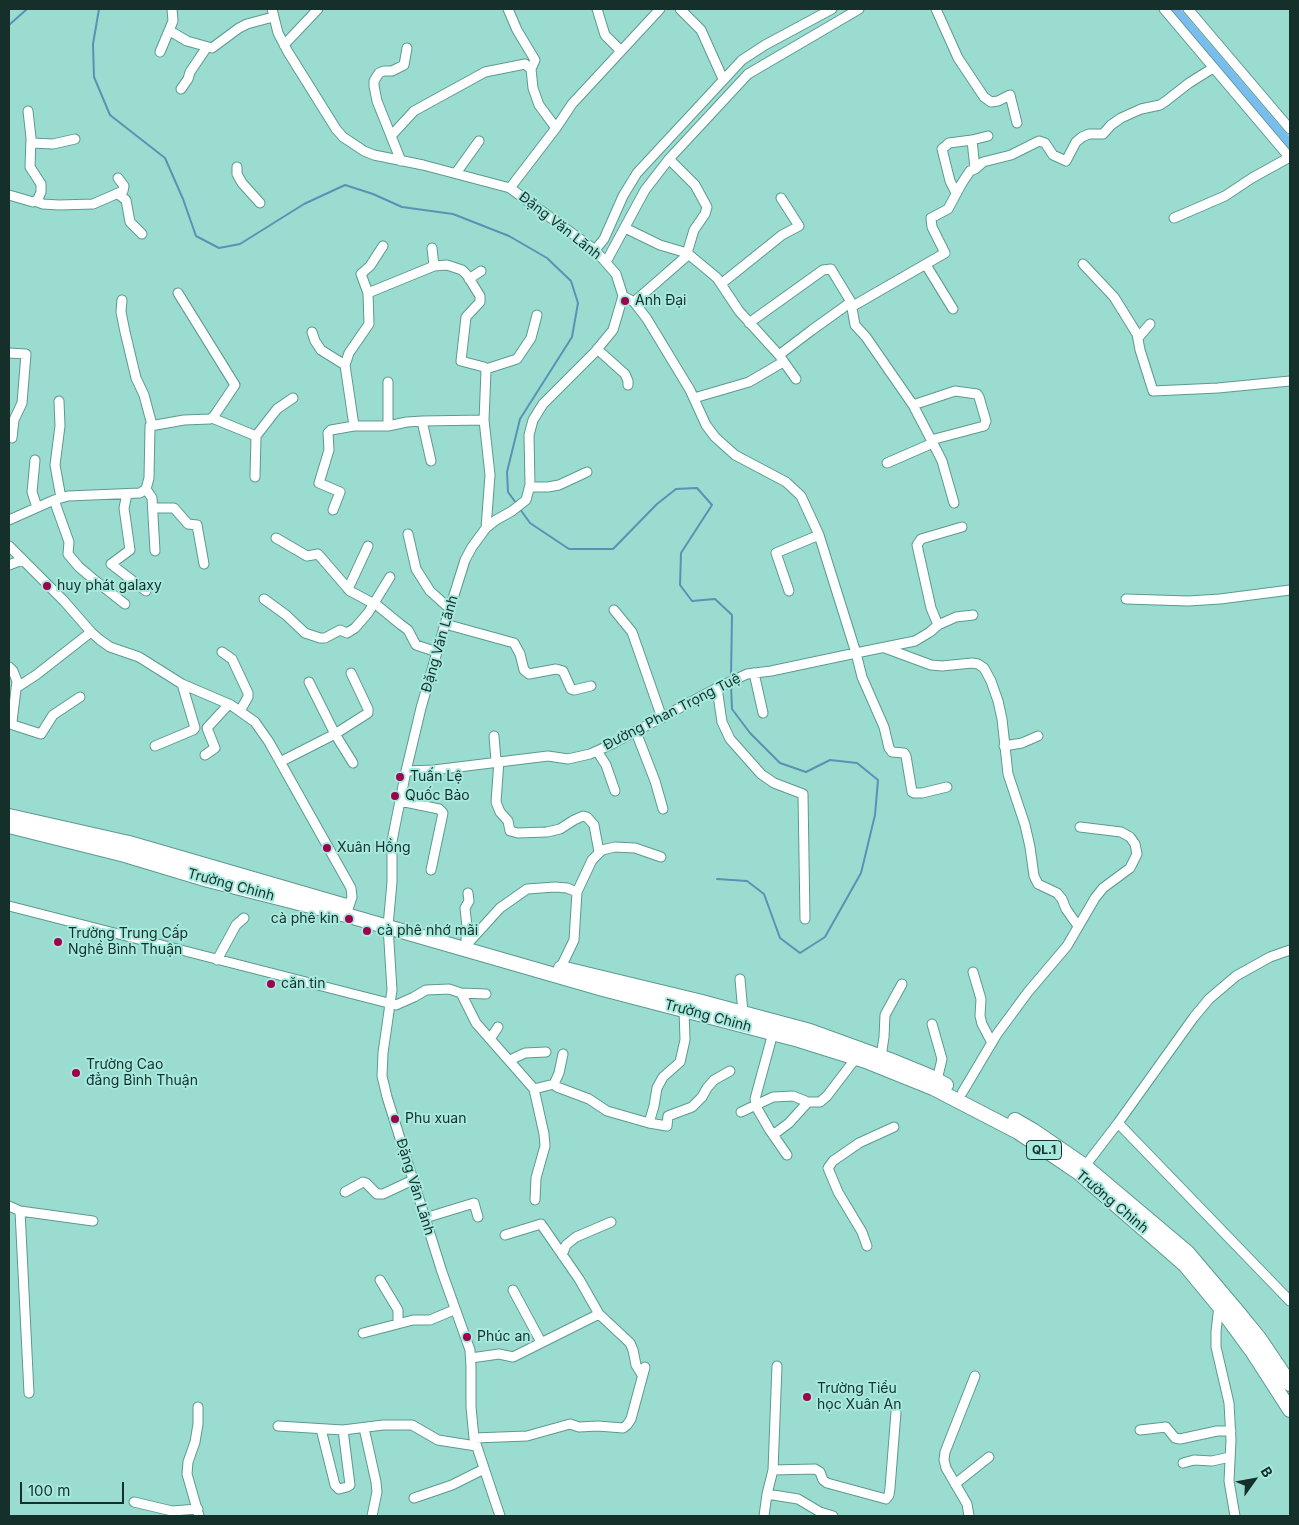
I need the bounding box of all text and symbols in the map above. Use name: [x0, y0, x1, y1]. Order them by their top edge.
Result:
street label: Đặng Văn Lãnh: [515, 189, 605, 263]
place label: Anh Đại: [635, 293, 687, 309]
marker: Anh Đại: [619, 295, 631, 307]
place label: huy phát galaxy: [57, 578, 162, 594]
marker: huy phát galaxy: [41, 580, 53, 592]
street label: Đặng Văn Lãnh: [418, 594, 462, 694]
street label: Đường Phan Trọng Tuệ: [601, 670, 743, 754]
place label: Tuấn Lệ: [410, 769, 462, 785]
marker: Tuấn Lệ: [394, 771, 406, 783]
place label: Quốc Bảo: [405, 788, 470, 804]
marker: Quốc Bảo: [389, 790, 401, 802]
place label: Xuân Hồng: [337, 840, 411, 856]
marker: Xuân Hồng: [321, 842, 333, 854]
street label: Trường Chinh: [186, 865, 276, 905]
place label: cà phê kin: [271, 911, 339, 927]
marker: cà phê kin: [343, 913, 355, 925]
place label: cà phê nhớ mãi: [377, 923, 478, 939]
marker: cà phê nhớ mãi: [361, 925, 373, 937]
place label: Trường Trung Cấp Nghề Bình Thuận: [68, 926, 188, 959]
marker: Trường Trung Cấp Nghề Bình Thuận: [52, 936, 64, 948]
place label: căn tin: [281, 976, 325, 992]
marker: căn tin: [265, 978, 277, 990]
street label: Trường Chinh: [663, 996, 753, 1036]
place label: Trường Cao đẳng Bình Thuận: [86, 1057, 198, 1090]
marker: Trường Cao đẳng Bình Thuận: [70, 1067, 82, 1079]
place label: Phu xuan: [405, 1111, 466, 1127]
marker: Phu xuan: [389, 1113, 401, 1125]
street label: Đặng Văn Lãnh: [392, 1137, 438, 1237]
road number: QL.1: [1026, 1140, 1062, 1160]
street label: Trường Chinh: [1072, 1167, 1152, 1237]
place label: Phúc an: [477, 1329, 531, 1345]
marker: Phúc an: [461, 1331, 473, 1343]
place label: Trường Tiểu học Xuân An: [817, 1381, 901, 1414]
marker: Trường Tiểu học Xuân An: [801, 1391, 813, 1403]
north arrow: [1229, 1455, 1279, 1505]
text: B: [1257, 1463, 1277, 1480]
scale bar: [22, 1472, 126, 1504]
text: 100 m: [28, 1481, 70, 1500]

